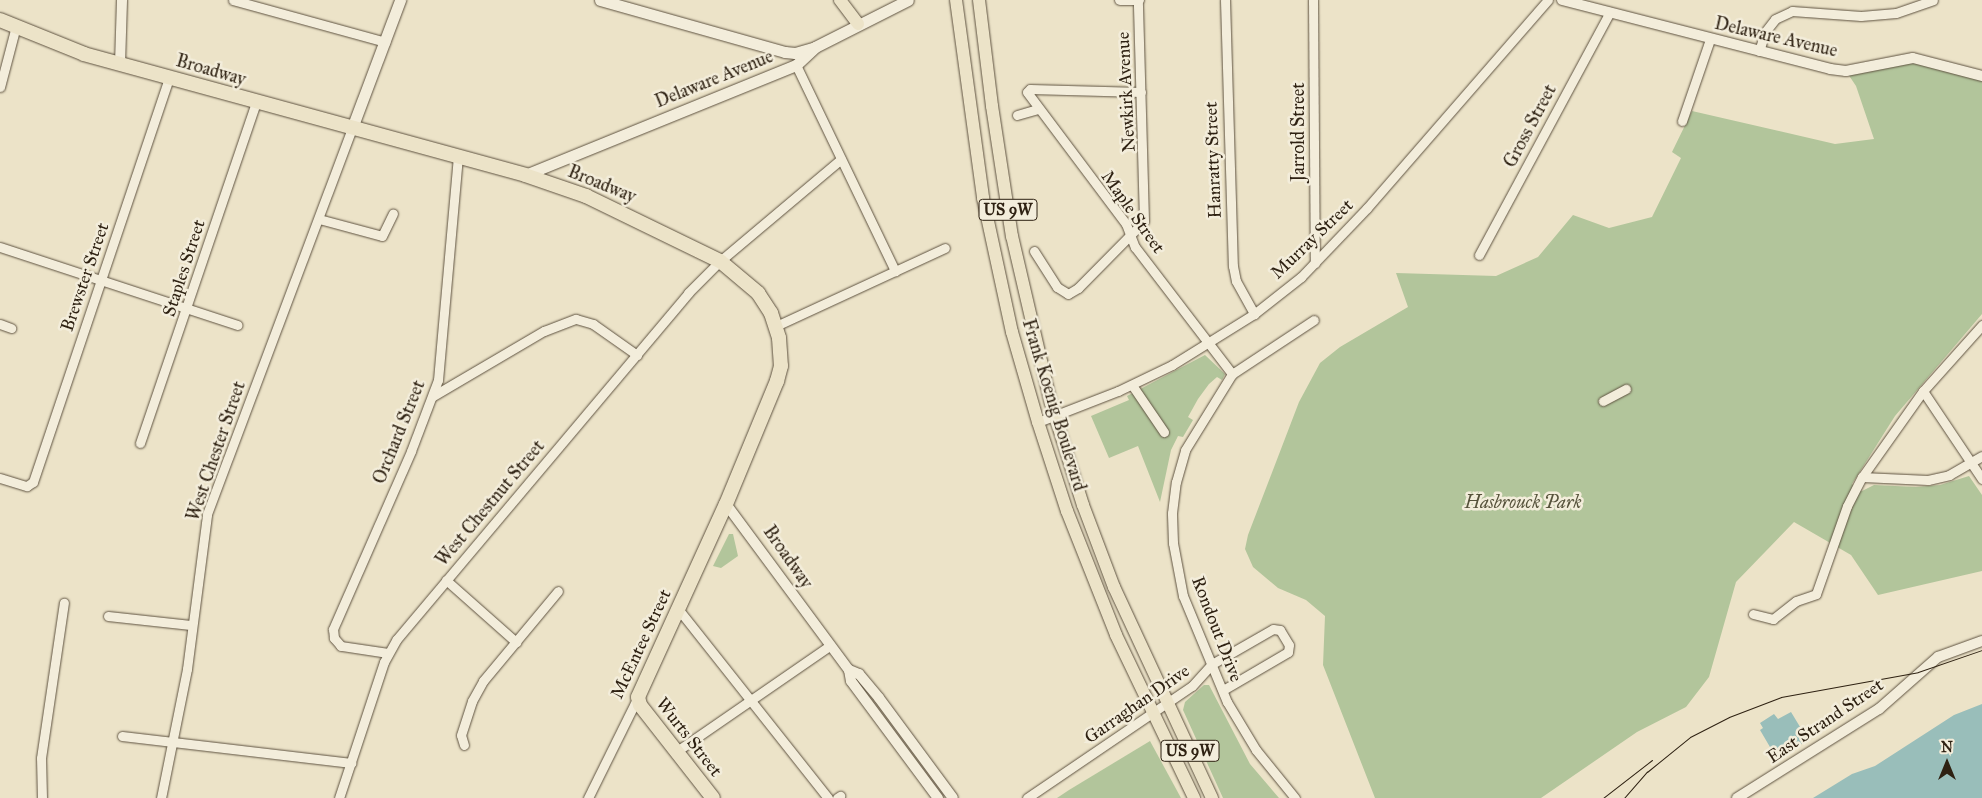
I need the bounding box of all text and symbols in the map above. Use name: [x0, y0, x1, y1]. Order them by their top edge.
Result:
street label: Delaware Avenue: [1712, 12, 1840, 62]
street label: Newkirk Avenue: [1112, 31, 1140, 153]
street label: Delaware Avenue: [652, 45, 776, 113]
street label: Broadway: [174, 50, 248, 90]
street label: Gross Street: [1499, 81, 1561, 171]
street label: Jarrold Street: [1287, 82, 1309, 182]
street label: Hanratty Street: [1200, 101, 1226, 219]
street label: Broadway: [565, 161, 639, 207]
street label: Maple Street: [1097, 167, 1169, 257]
street label: Murray Street: [1266, 194, 1358, 284]
road number: US 9W: [978, 196, 1038, 224]
street label: Staples Street: [158, 217, 210, 319]
street label: Brewster Street: [56, 220, 114, 334]
street label: Frank Koenig Boulevard: [1018, 316, 1090, 494]
street label: Orchard Street: [368, 377, 430, 487]
street label: West Chester Street: [182, 378, 250, 524]
street label: West Chestnut Street: [431, 436, 549, 570]
park label: Hasbrouck Park: [1465, 491, 1581, 513]
street label: Broadway: [759, 521, 817, 593]
street label: Rondout Drive: [1187, 573, 1247, 685]
street label: McEntee Street: [606, 586, 676, 702]
street label: Garraghan Drive: [1080, 660, 1194, 748]
street label: East Strand Street: [1763, 674, 1887, 768]
street label: Wurts Street: [651, 693, 727, 781]
road number: US 9W: [1160, 738, 1220, 764]
north arrow: [1922, 738, 1972, 788]
text: N: [1941, 739, 1953, 756]

